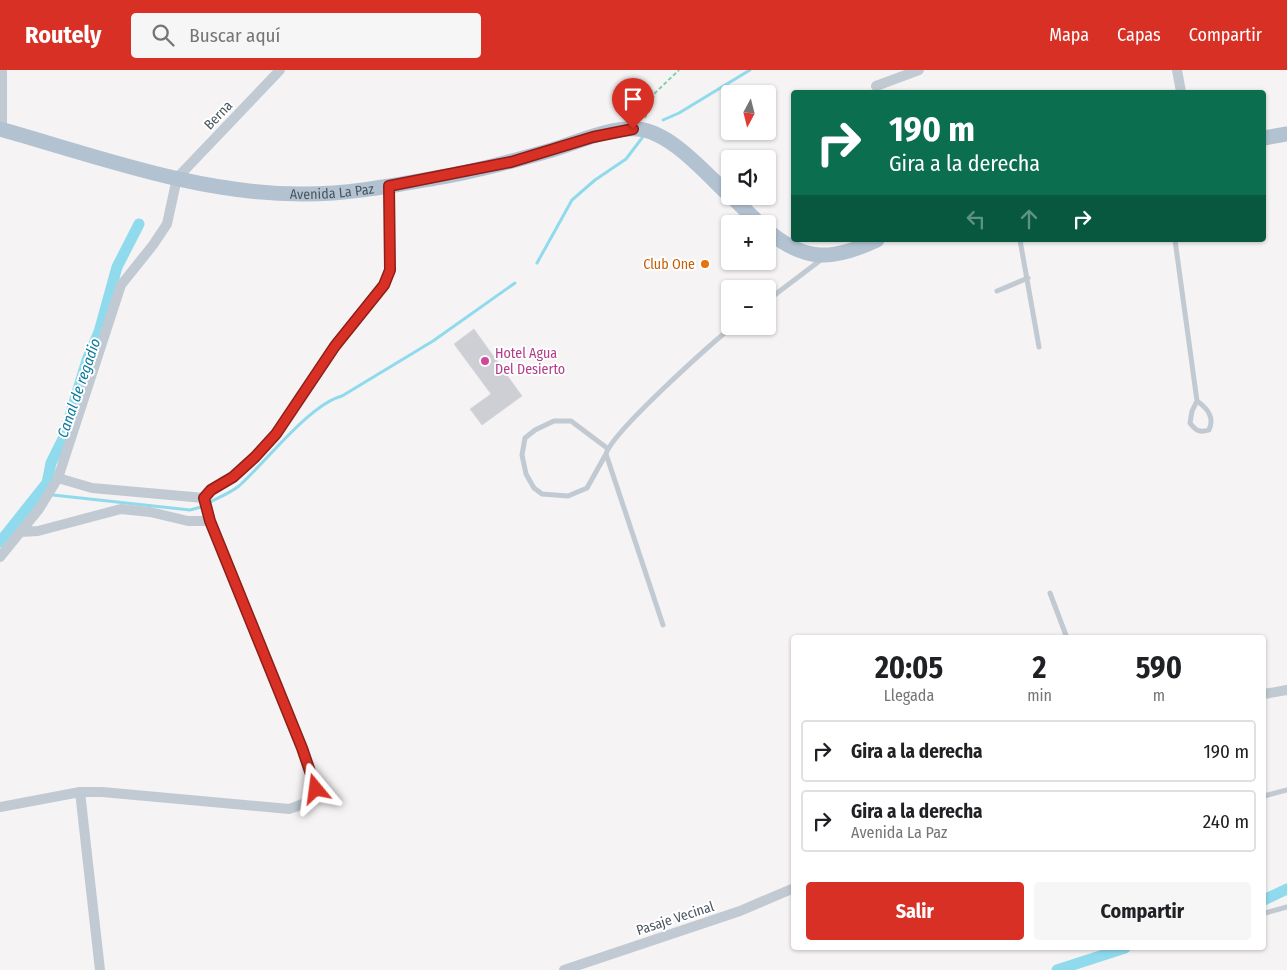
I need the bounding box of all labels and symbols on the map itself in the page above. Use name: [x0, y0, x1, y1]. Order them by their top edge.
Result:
pin: [612, 78, 654, 129]
north arrow: [721, 85, 776, 140]
street label: Berna: [201, 97, 236, 133]
street label: Avenida La Paz: [290, 180, 376, 203]
place label: Club One: [643, 256, 695, 273]
marker: Club One: [699, 258, 711, 270]
water label: Canal de regadio: [54, 336, 104, 440]
place label: Hotel Agua Del Desierto: [495, 345, 565, 378]
marker: Hotel Agua Del Desierto: [479, 355, 491, 367]
position arrow: [289, 762, 341, 814]
street label: Pasaje Vecinal: [634, 898, 716, 939]

